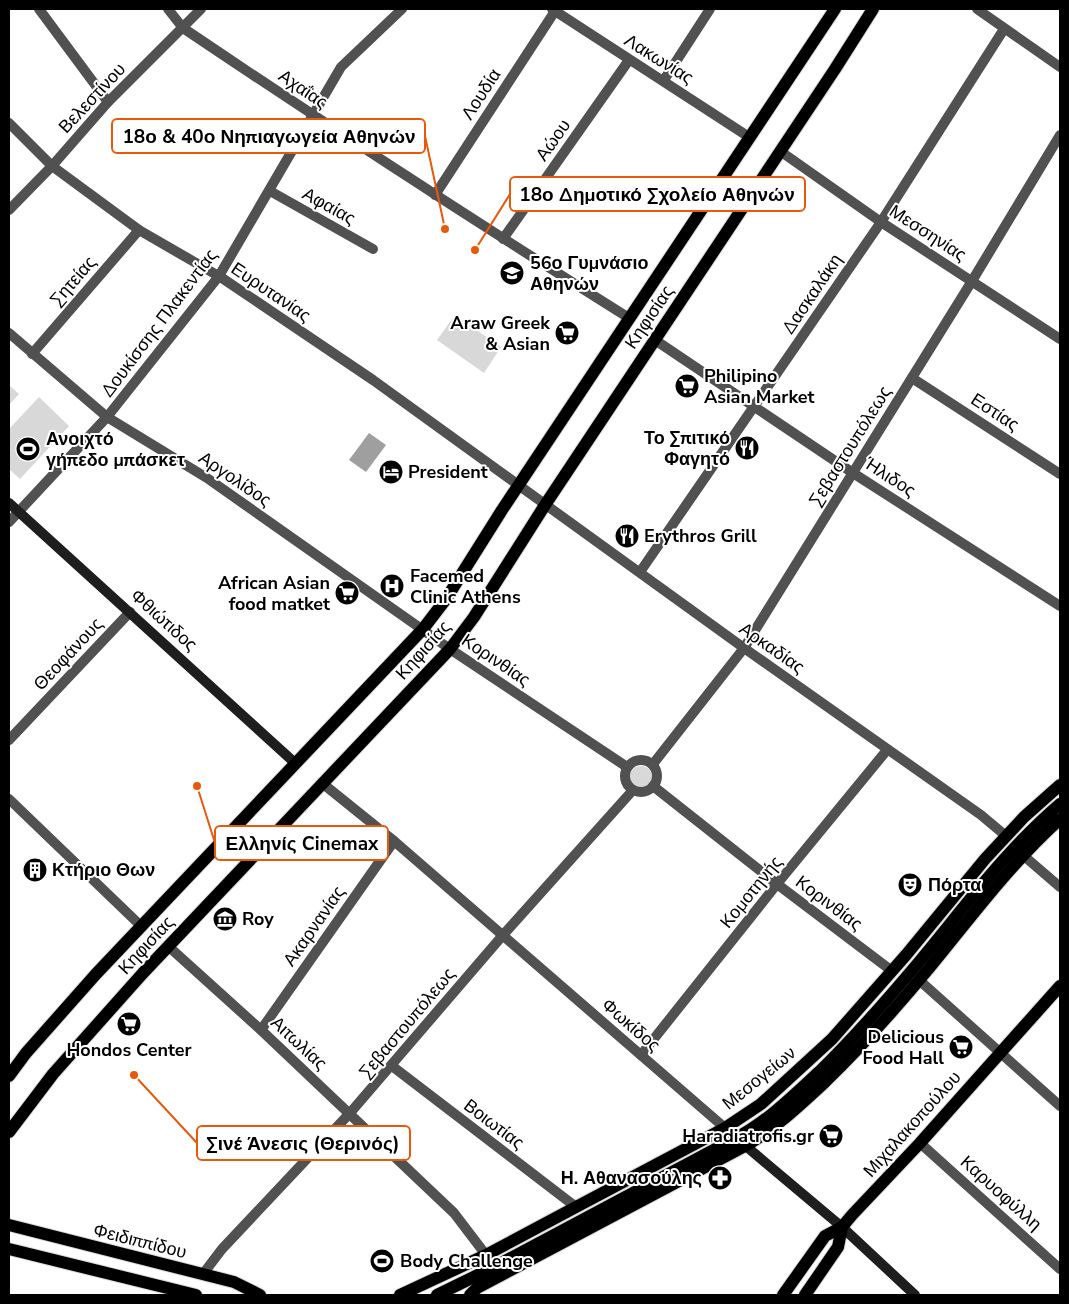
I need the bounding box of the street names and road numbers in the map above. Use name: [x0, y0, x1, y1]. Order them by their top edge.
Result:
street label: Λακωνίας: [620, 28, 698, 90]
street label: Βελεστίνου: [53, 58, 131, 138]
street label: Αχαΐας: [274, 64, 332, 114]
street label: Λουδία: [456, 64, 506, 124]
street label: Αώου: [530, 114, 576, 166]
street label: Αφαίας: [298, 182, 360, 231]
street label: Μεσσηνίας: [885, 199, 971, 267]
street label: Δουκίσσης Πλακεντίας: [95, 244, 223, 402]
street label: Δασκαλάκη: [776, 249, 848, 339]
street label: Σητείας: [45, 251, 102, 311]
street label: Ευρυτανίας: [226, 257, 316, 328]
street label: Κηφισίας: [619, 280, 679, 354]
street label: Σεβαστουπόλεως: [803, 381, 897, 511]
street label: Εστίας: [966, 387, 1024, 437]
street label: Αργολίδος: [194, 446, 276, 512]
street label: Ήλιδος: [859, 451, 921, 503]
street label: Φθιώτιδος: [126, 584, 203, 657]
street label: Θεοφάνους: [28, 612, 108, 696]
street label: Κηφισίας: [390, 615, 456, 685]
street label: Αρκαδίας: [735, 617, 810, 679]
street label: Κορινθίας: [457, 628, 535, 692]
street label: Κομοτηνής: [714, 851, 788, 933]
street label: Κορινθίας: [791, 870, 868, 936]
street label: Ακαρνανίας: [278, 881, 351, 971]
street label: Κηφισίας: [113, 910, 180, 979]
street label: Σεβαστουπόλεως: [354, 962, 461, 1083]
street label: Φωκίδος: [597, 993, 666, 1057]
street label: Αιτωλίας: [266, 1011, 333, 1075]
street label: Μεσογείων: [717, 1041, 801, 1115]
street label: Μιχαλακοπούλου: [858, 1066, 966, 1182]
street label: Βοιωτίας: [459, 1093, 529, 1155]
street label: Καρυοφύλλη: [955, 1150, 1047, 1236]
street label: Φειδιππίδου: [91, 1218, 189, 1264]

